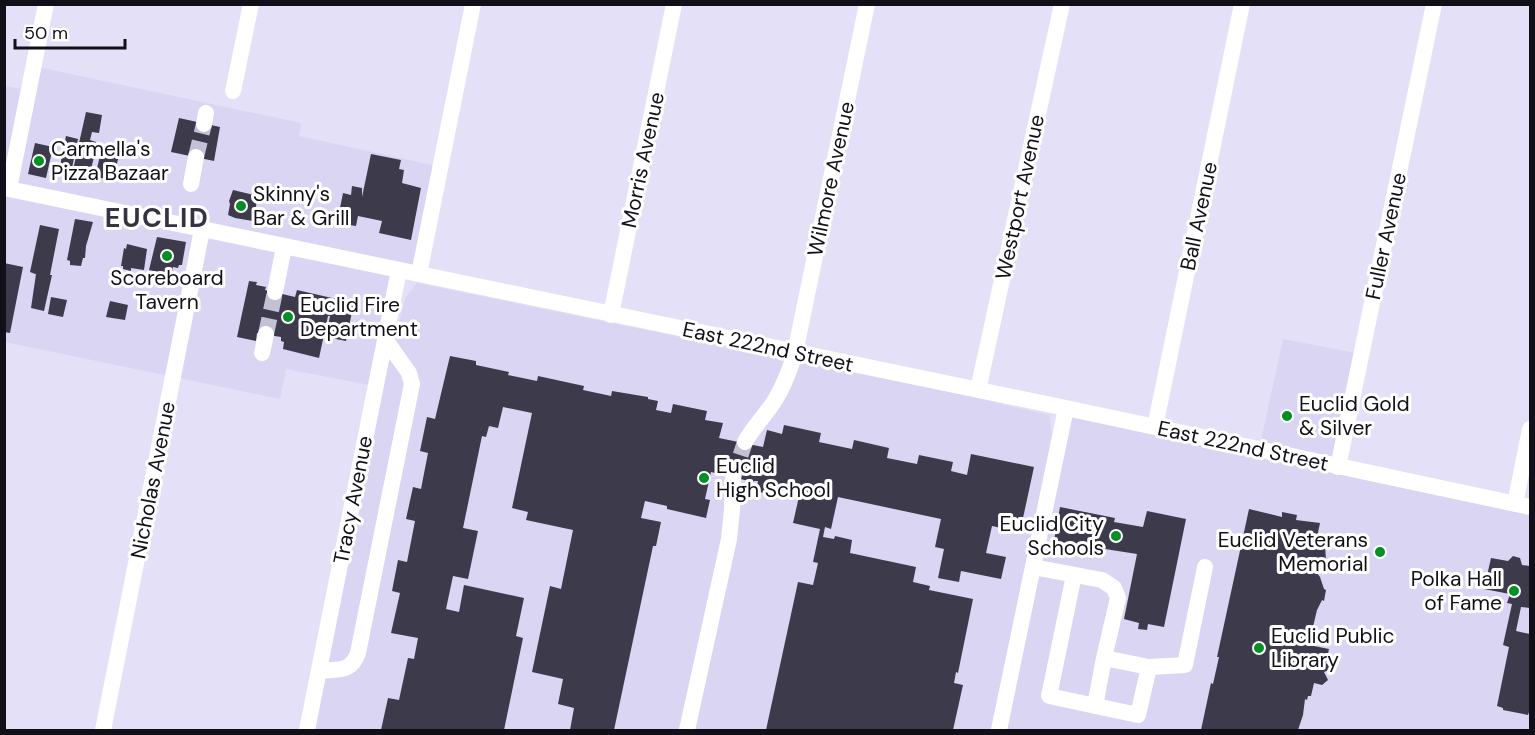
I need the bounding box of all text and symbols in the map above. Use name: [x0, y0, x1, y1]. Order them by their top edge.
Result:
scale bar: [15, 12, 124, 50]
text: 50 m: [24, 21, 68, 45]
street label: Morris Avenue: [615, 89, 671, 230]
street label: Wilmore Avenue: [801, 99, 861, 259]
street label: Westport Avenue: [989, 112, 1051, 282]
place label: Carmella's Pizza Bazaar: [51, 135, 169, 187]
marker: Carmella's Pizza Bazaar: [32, 154, 46, 168]
street label: Ball Avenue: [1174, 159, 1224, 273]
street label: Fuller Avenue: [1359, 170, 1413, 302]
place label: Skinny's Bar & Grill: [253, 180, 350, 232]
marker: Skinny's Bar & Grill: [234, 199, 248, 213]
district label: EUCLID: [105, 200, 209, 235]
marker: Scoreboard Tavern: [160, 249, 174, 263]
place label: Scoreboard Tavern: [110, 264, 224, 316]
place label: Euclid Fire Department: [300, 291, 418, 343]
marker: Euclid Fire Department: [281, 310, 295, 324]
street label: East 222nd Street: [680, 315, 856, 379]
place label: Euclid Gold & Silver: [1299, 390, 1410, 442]
street label: Nicholas Avenue: [124, 399, 182, 561]
marker: Euclid Gold & Silver: [1280, 409, 1294, 423]
street label: East 222nd Street: [1155, 414, 1331, 478]
street label: Tracy Avenue: [327, 433, 379, 567]
place label: Euclid High School: [716, 452, 831, 504]
marker: Euclid High School: [697, 471, 711, 485]
place label: Euclid City Schools: [1000, 510, 1104, 562]
place label: Euclid Veterans Memorial: [1218, 526, 1368, 578]
marker: Euclid City Schools: [1109, 529, 1123, 543]
marker: Euclid Veterans Memorial: [1373, 545, 1387, 559]
place label: Polka Hall of Fame: [1411, 565, 1502, 617]
marker: Polka Hall of Fame: [1507, 584, 1521, 598]
place label: Euclid Public Library: [1271, 622, 1394, 674]
marker: Euclid Public Library: [1252, 641, 1266, 655]

